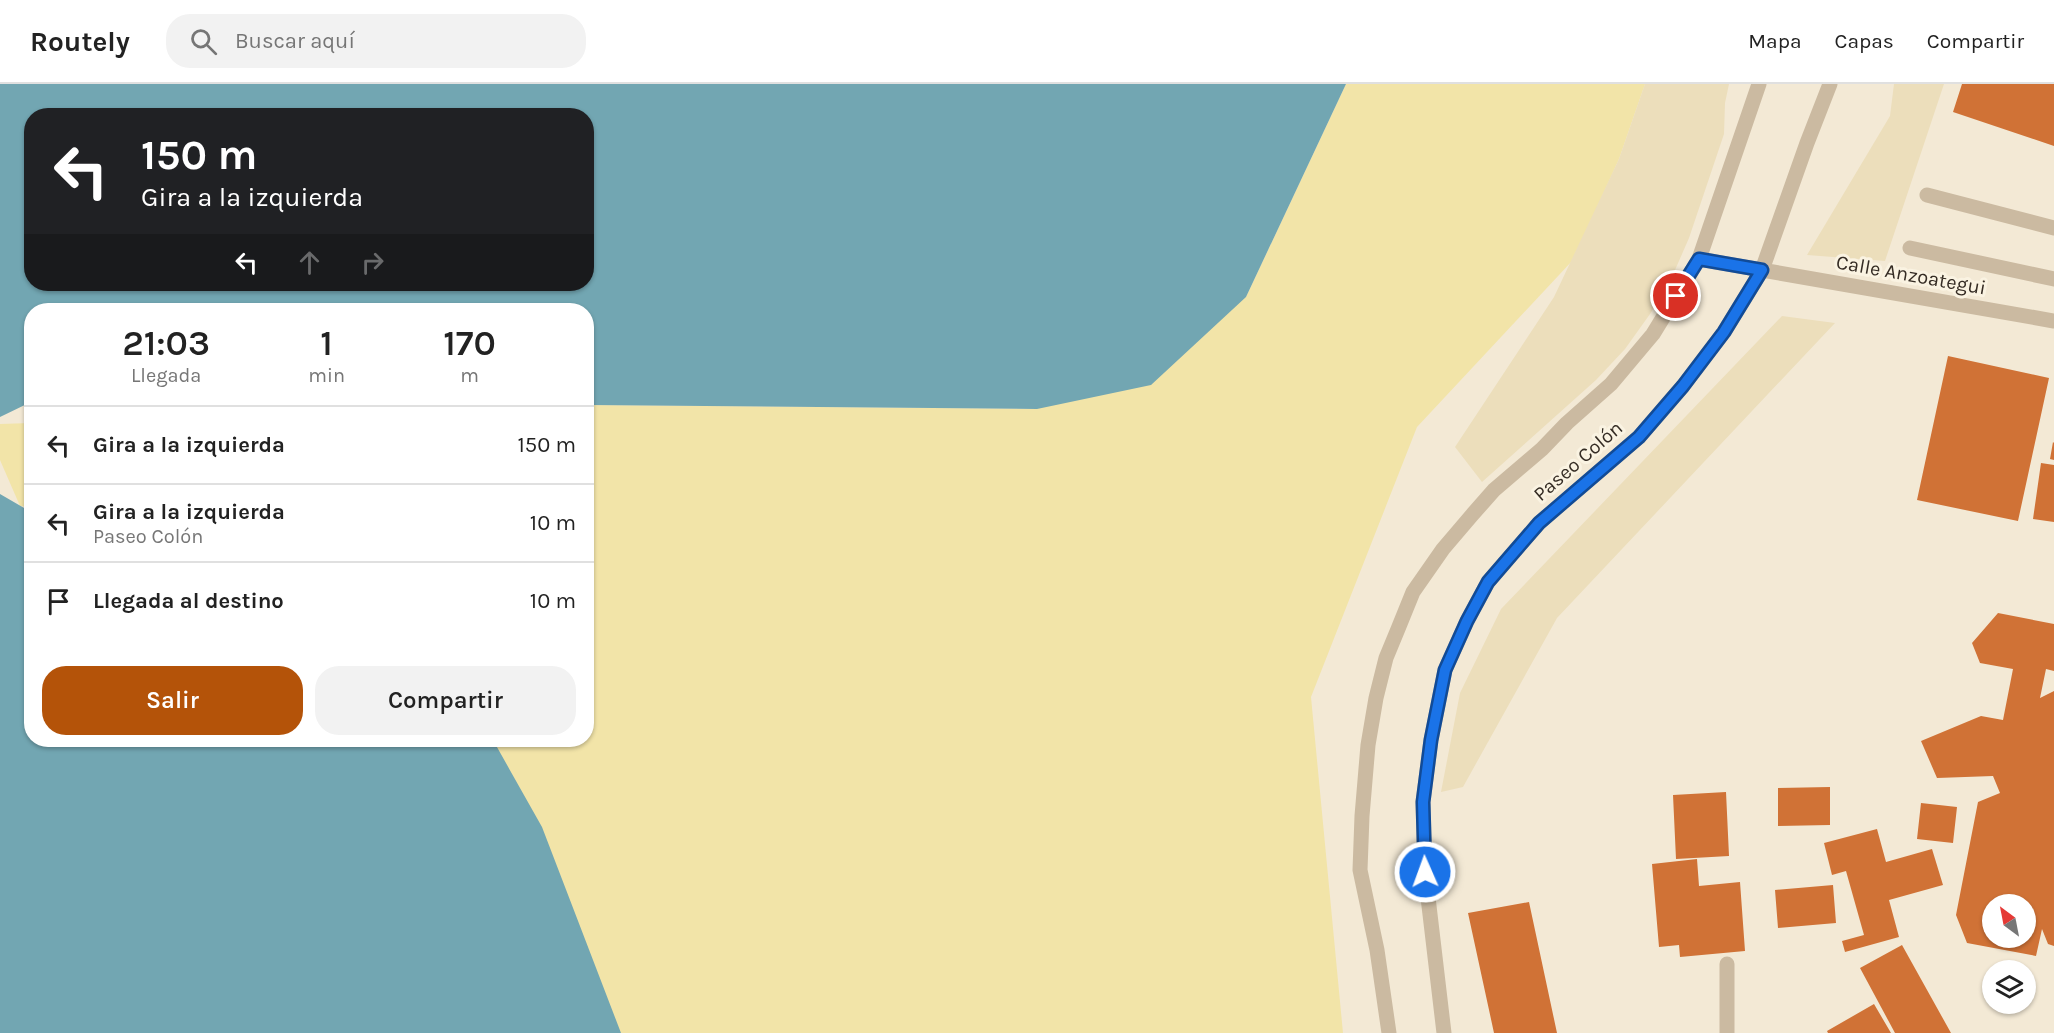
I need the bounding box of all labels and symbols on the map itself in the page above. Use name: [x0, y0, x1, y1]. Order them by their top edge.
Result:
street label: Calle Anzoategui: [1834, 251, 1988, 299]
pin: [1650, 270, 1701, 321]
street label: Paseo Colón: [1529, 416, 1627, 506]
position arrow: [1393, 840, 1457, 904]
north arrow: [1982, 894, 2036, 948]

